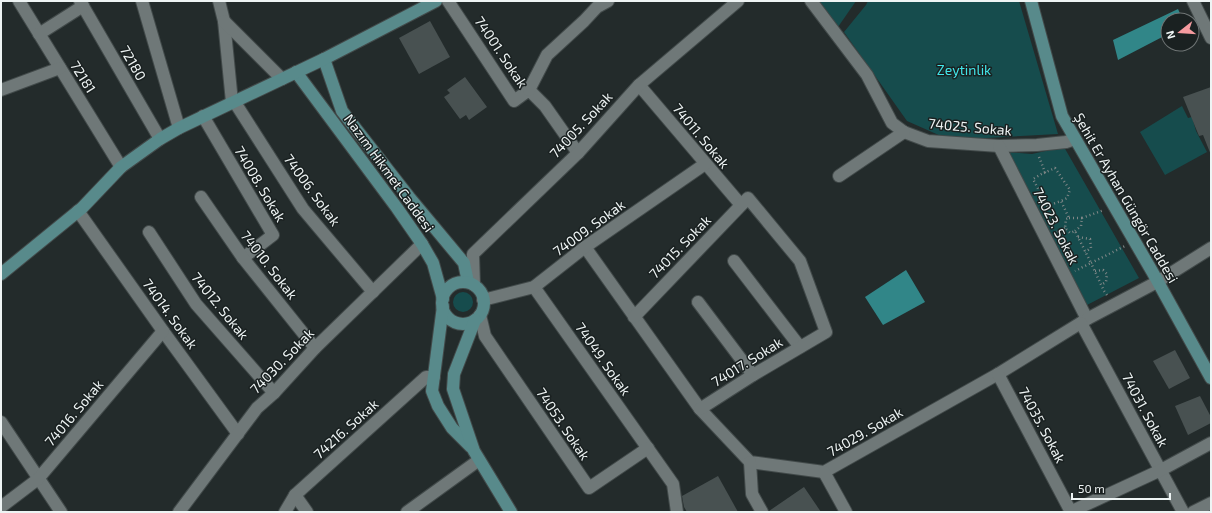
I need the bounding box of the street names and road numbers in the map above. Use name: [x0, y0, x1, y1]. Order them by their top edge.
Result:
street label: 74001. Sokak: [471, 13, 531, 91]
street label: 72180: [117, 42, 150, 83]
street label: 72181: [67, 58, 100, 96]
street label: 74005. Sokak: [546, 88, 616, 161]
street label: 74011. Sokak: [669, 100, 733, 172]
street label: Nazım Hikmet Caddesi: [341, 110, 438, 235]
street label: Şehit Er Ayhan Güngör Caddesi: [1070, 110, 1182, 286]
street label: 74025. Sokak: [928, 114, 1012, 139]
street label: 74008. Sokak: [231, 143, 290, 225]
street label: 74006. Sokak: [281, 150, 344, 229]
street label: 74023. Sokak: [1030, 185, 1083, 267]
street label: 74009. Sokak: [549, 196, 628, 259]
street label: 74015. Sokak: [645, 211, 714, 282]
street label: 74010. Sokak: [237, 227, 301, 302]
street label: 74012. Sokak: [188, 269, 253, 343]
street label: 74014. Sokak: [139, 275, 202, 352]
street label: 74049. Sokak: [572, 319, 635, 398]
street label: 74030. Sokak: [246, 324, 317, 397]
street label: 74017. Sokak: [708, 333, 785, 390]
street label: 74031. Sokak: [1119, 370, 1172, 450]
street label: 74016. Sokak: [41, 376, 106, 450]
street label: 74053. Sokak: [533, 384, 594, 463]
street label: 74035. Sokak: [1015, 384, 1070, 466]
street label: 74216. Sokak: [310, 395, 382, 462]
street label: 74029. Sokak: [824, 403, 905, 460]

